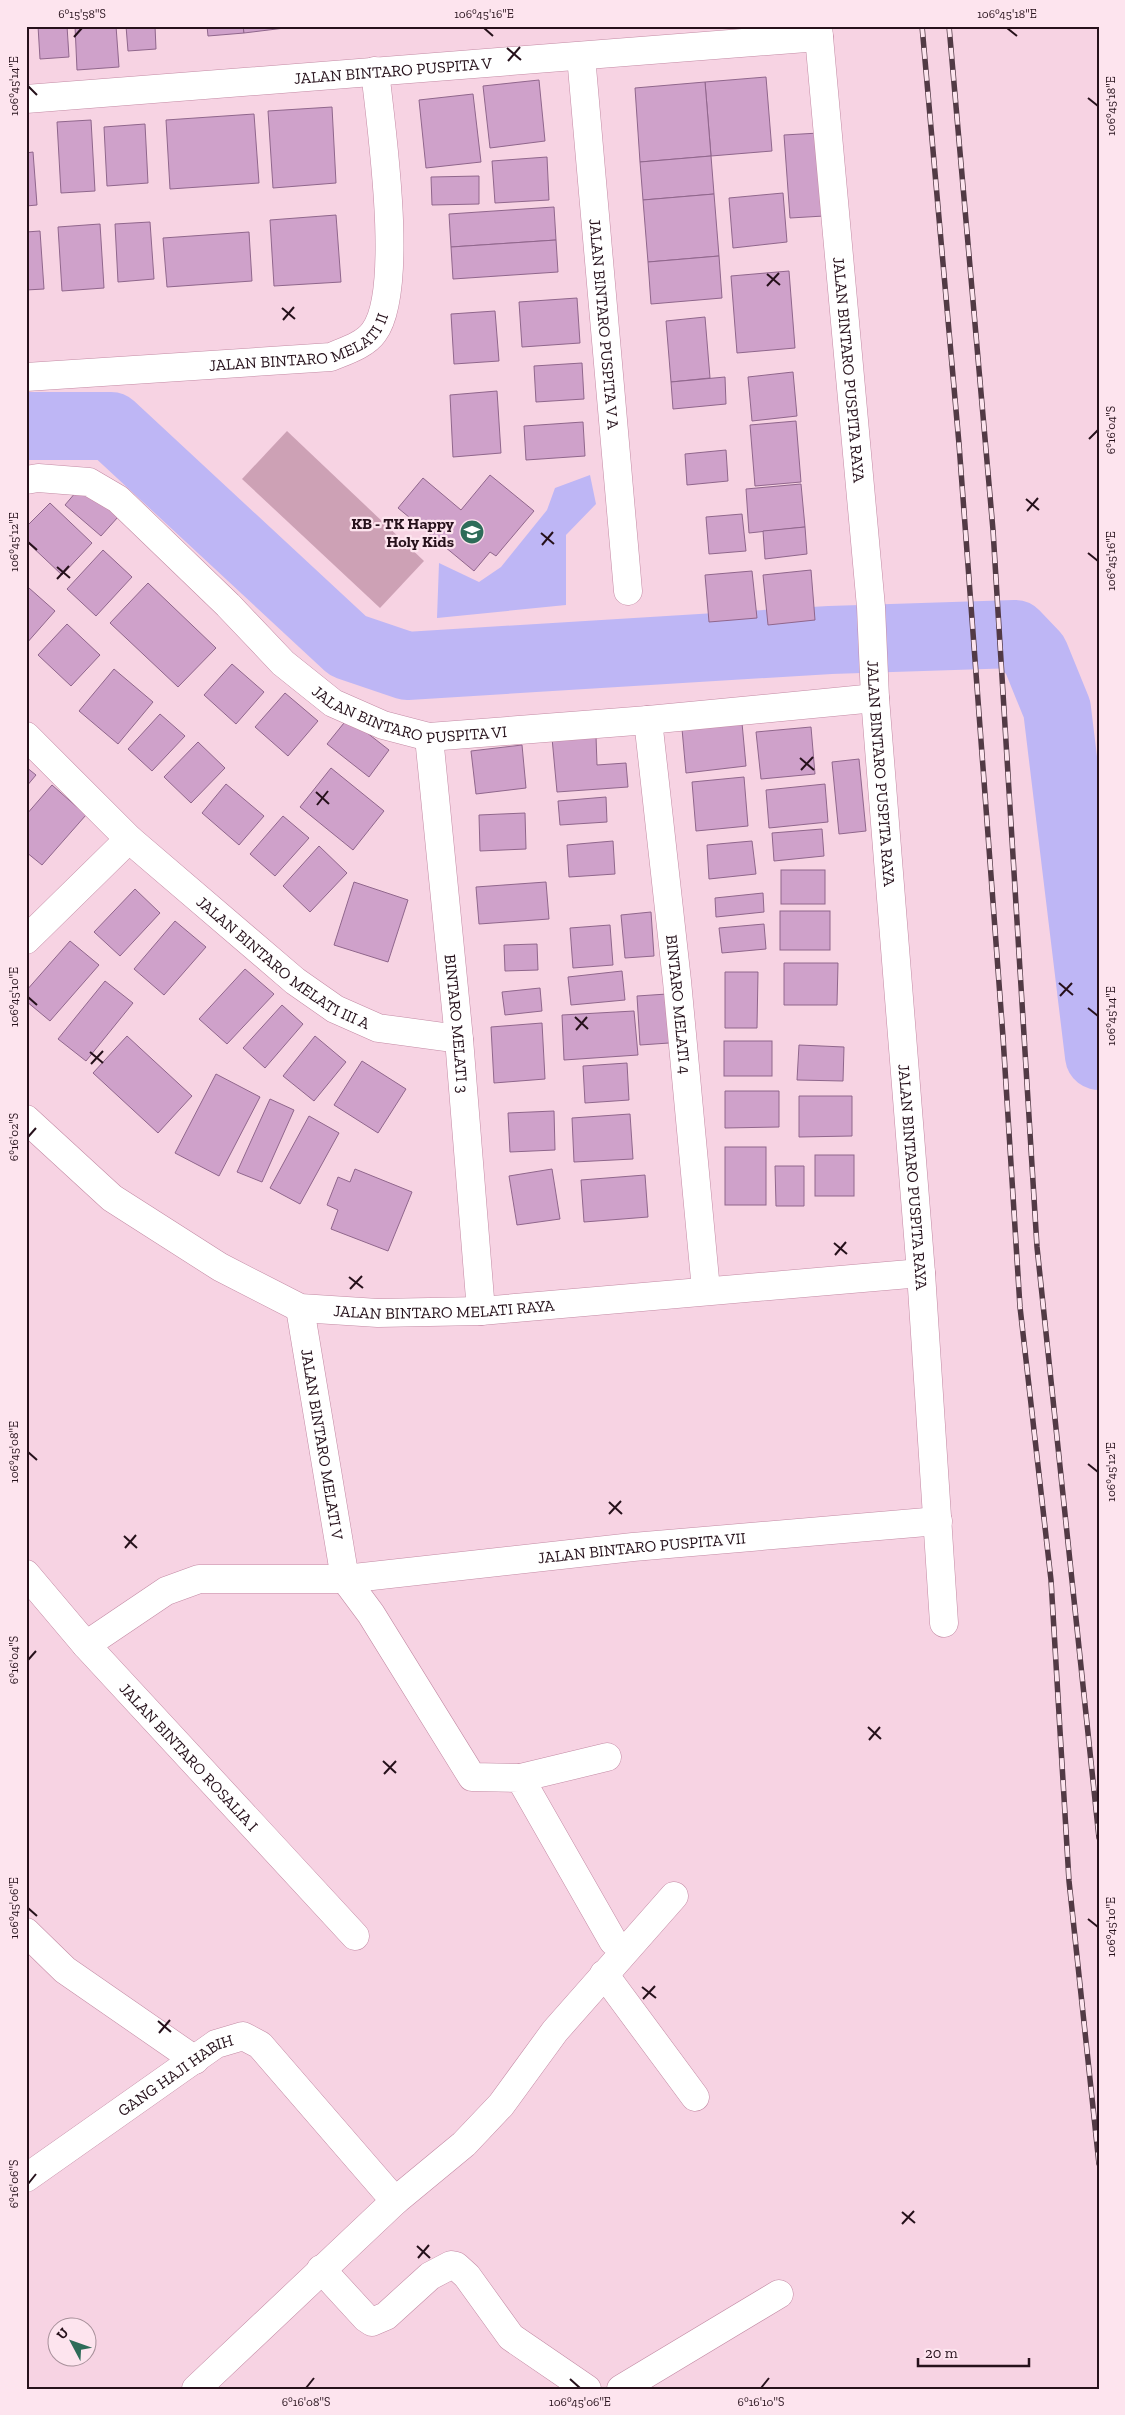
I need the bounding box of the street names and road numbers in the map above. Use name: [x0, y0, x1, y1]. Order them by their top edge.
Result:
street label: JALAN BINTARO PUSPITA V: [293, 53, 493, 88]
street label: JALAN BINTARO PUSPITA V A: [586, 218, 623, 431]
street label: JALAN BINTARO PUSPITA RAYA: [830, 256, 869, 484]
street label: JALAN BINTARO MELATI II: [208, 310, 392, 374]
street label: JALAN BINTARO PUSPITA RAYA: [864, 660, 900, 888]
street label: JALAN BINTARO PUSPITA VI: [309, 681, 508, 747]
street label: JALAN BINTARO MELATI III A: [193, 892, 373, 1033]
street label: BINTARO MELATI 4: [662, 934, 695, 1075]
street label: BINTARO MELATI 3: [441, 953, 473, 1094]
street label: JALAN BINTARO PUSPITA RAYA: [895, 1063, 932, 1291]
street label: JALAN BINTARO MELATI RAYA: [333, 1295, 556, 1323]
street label: JALAN BINTARO MELATI V: [297, 1347, 348, 1542]
street label: JALAN BINTARO PUSPITA VII: [537, 1528, 746, 1567]
street label: JALAN BINTARO ROSALIA I: [116, 1678, 263, 1835]
street label: GANG HAJI HABIH: [114, 2030, 235, 2120]

